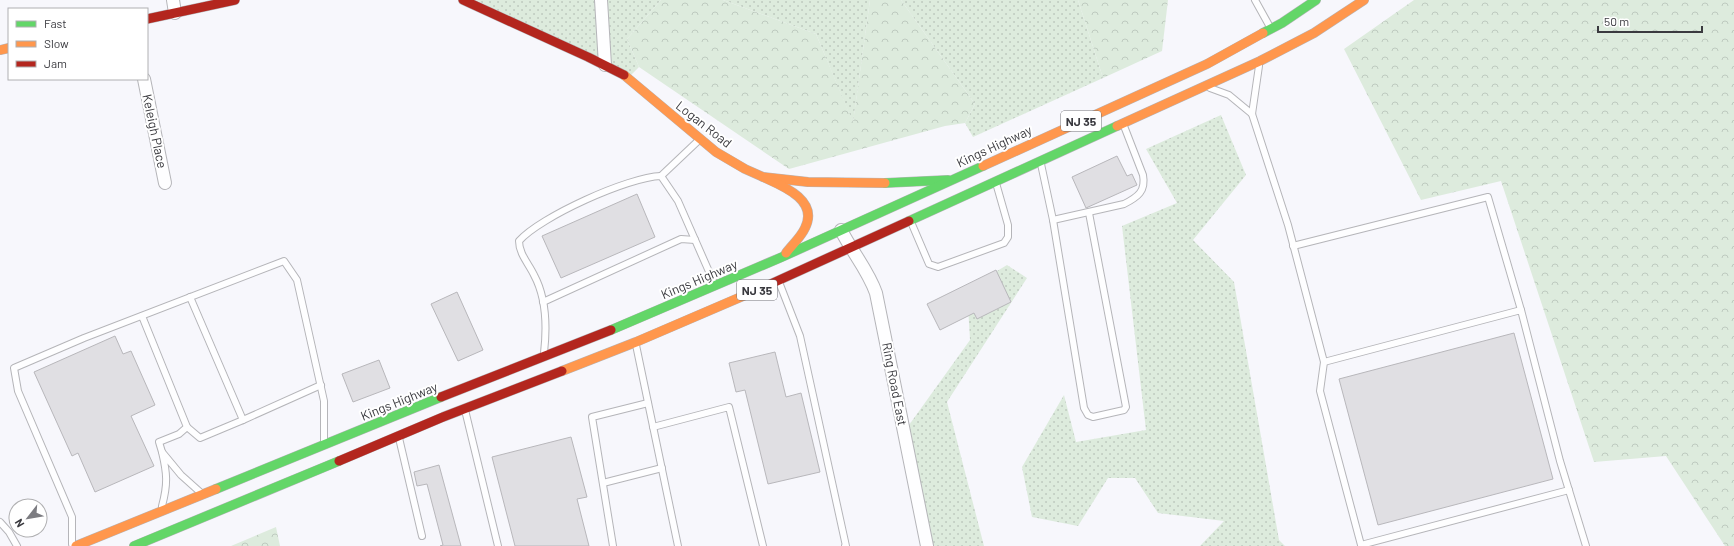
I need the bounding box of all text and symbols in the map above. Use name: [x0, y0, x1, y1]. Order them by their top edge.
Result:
legend: [8, 8, 148, 80]
scale bar: [1598, 8, 1702, 34]
text: 50 m: [1604, 14, 1629, 28]
text: Fast: [44, 16, 67, 30]
text: Slow: [44, 36, 69, 50]
text: Jam: [44, 56, 67, 70]
street label: Keleigh Place: [139, 92, 171, 170]
street label: Logan Road: [673, 97, 735, 151]
road number: NJ 35: [1061, 111, 1101, 131]
street label: Kings Highway: [954, 122, 1034, 170]
street label: Kings Highway: [658, 256, 740, 302]
road number: NJ 35: [737, 280, 777, 300]
street label: Ring Road East: [879, 341, 911, 427]
street label: Kings Highway: [358, 378, 440, 424]
north arrow: [8, 498, 48, 538]
text: N: [12, 517, 26, 530]

